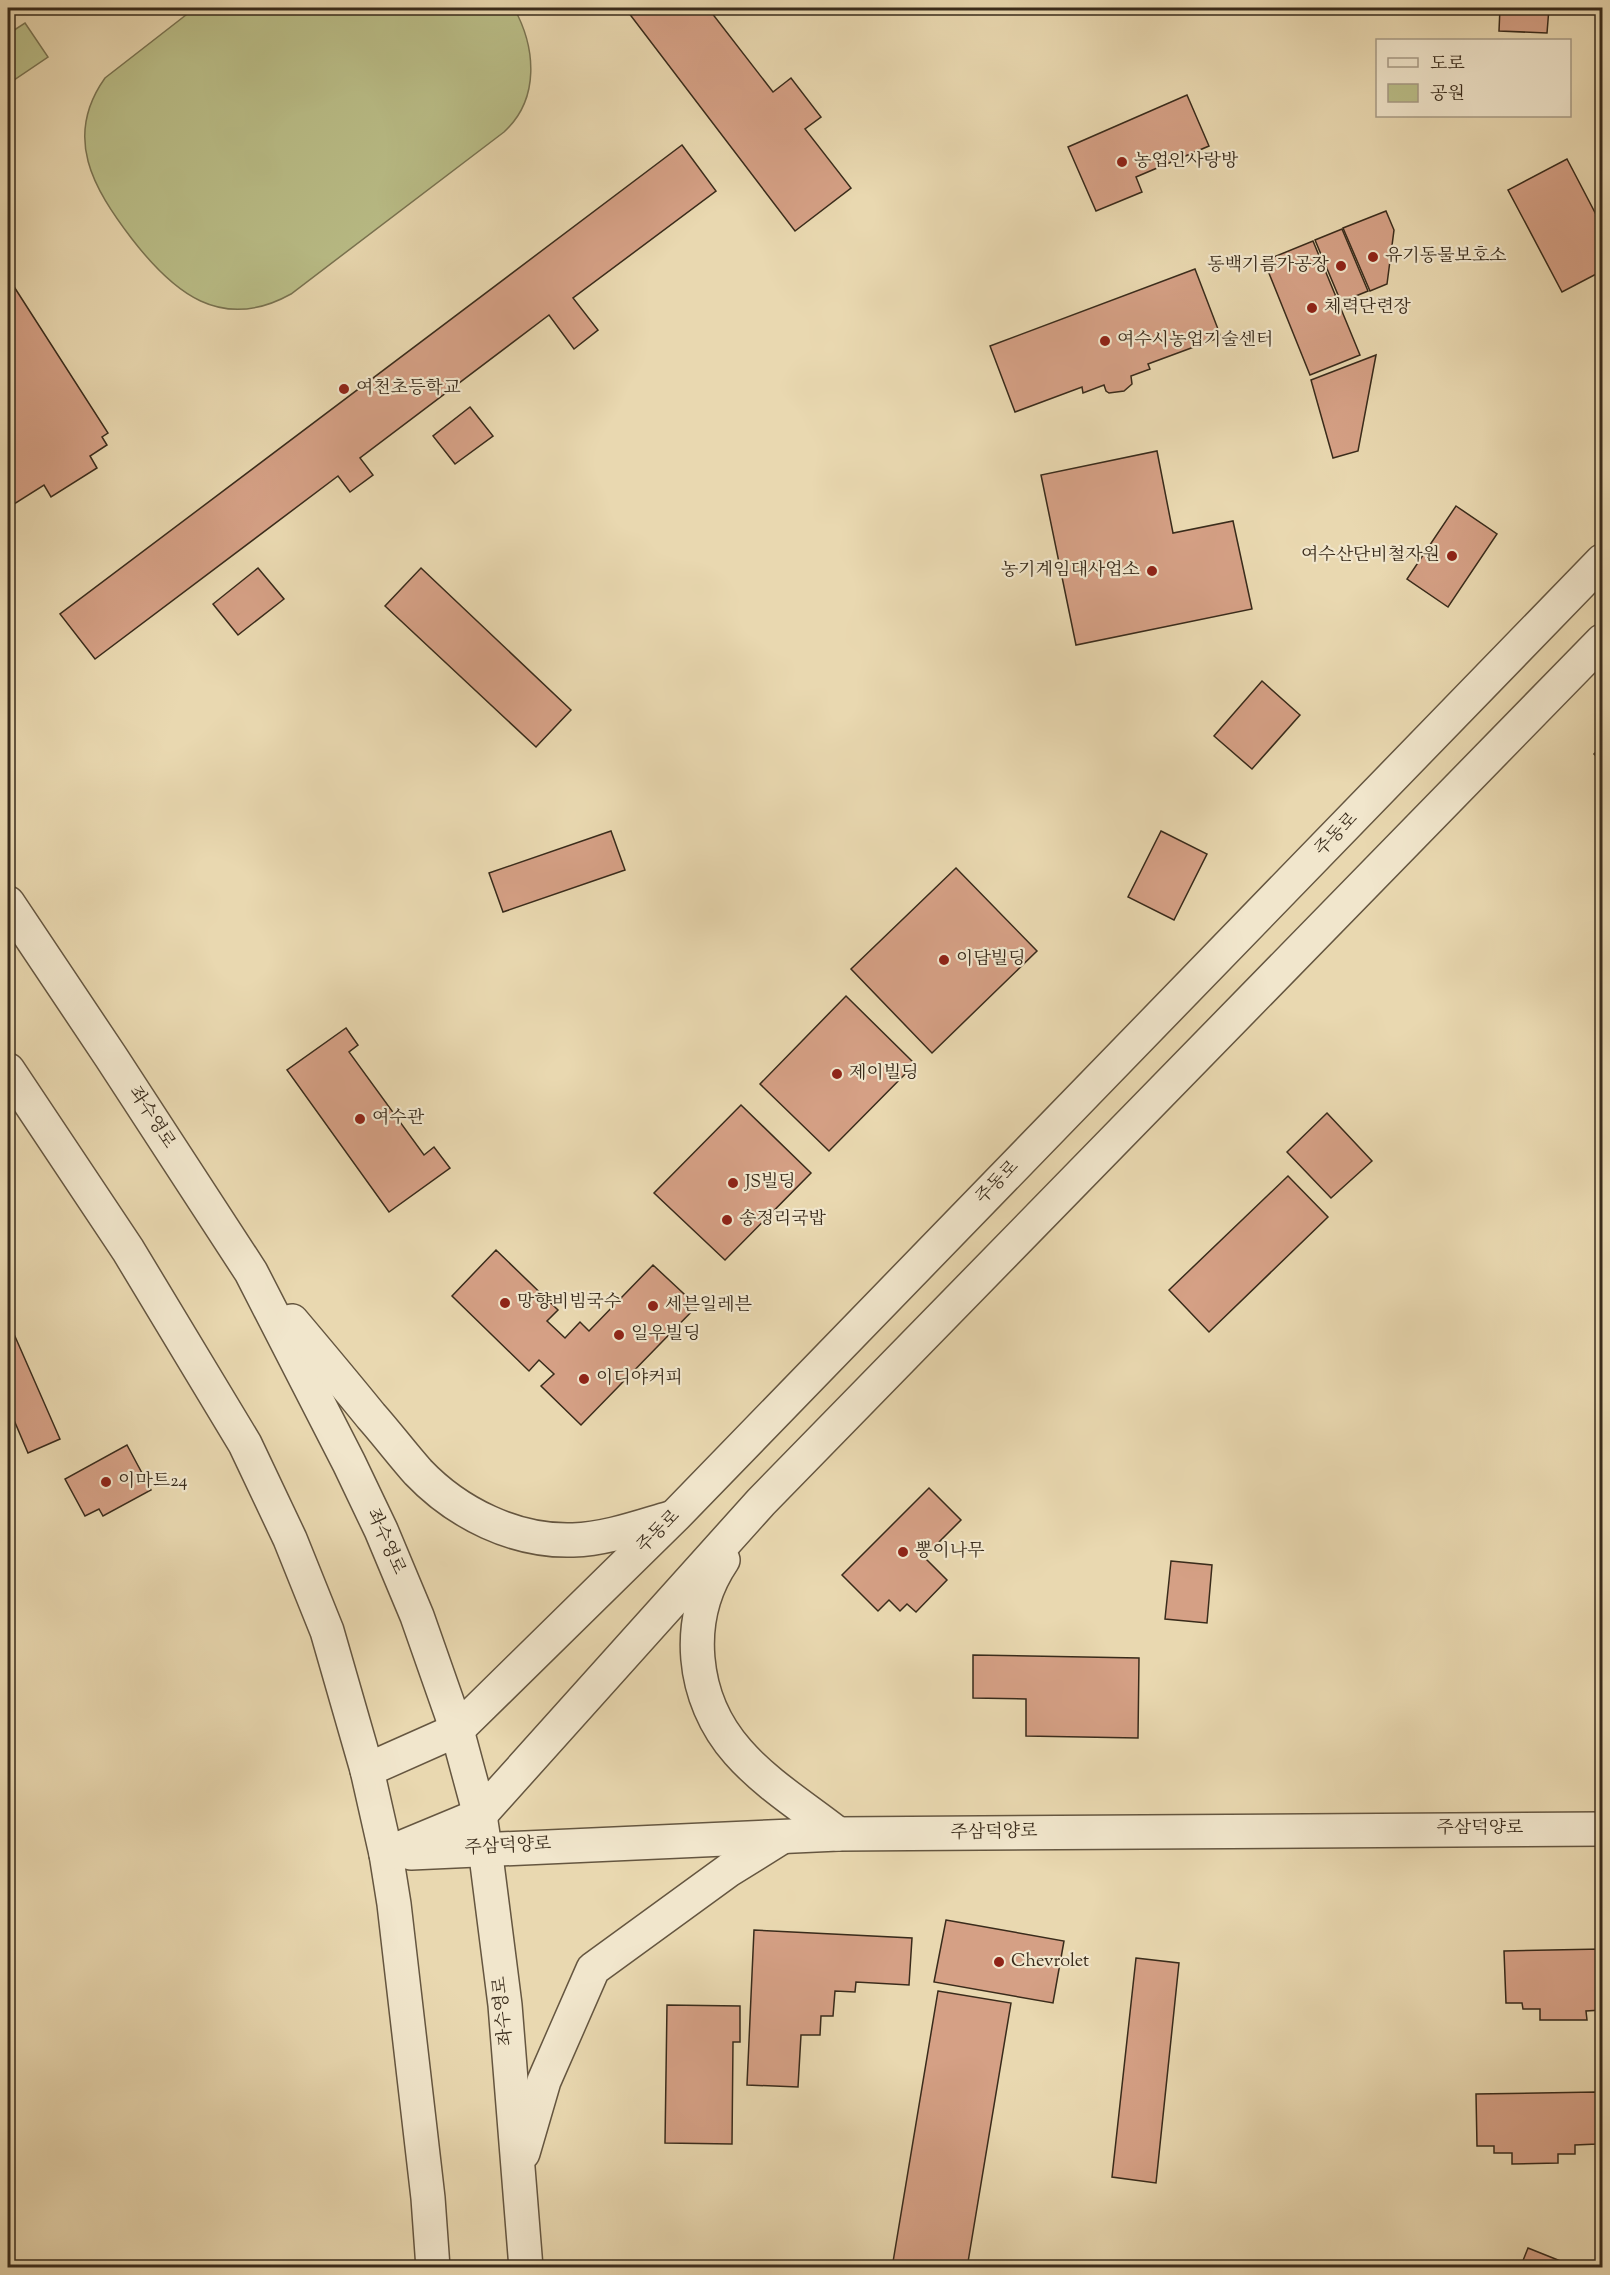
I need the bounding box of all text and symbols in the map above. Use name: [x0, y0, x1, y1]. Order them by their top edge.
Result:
legend: [1376, 39, 1571, 117]
text: 도로: [1430, 52, 1465, 78]
text: 공원: [1430, 82, 1465, 108]
place label: 농업인사랑방: [1134, 149, 1239, 175]
marker: 농업인사랑방: [1115, 155, 1129, 169]
place label: 유기동물보호소: [1385, 244, 1507, 270]
marker: 유기동물보호소: [1366, 250, 1380, 264]
place label: 동백기름가공장: [1207, 253, 1330, 279]
marker: 동백기름가공장: [1334, 259, 1348, 273]
place label: 체력단련장: [1324, 295, 1412, 321]
marker: 체력단련장: [1305, 301, 1319, 315]
place label: 여수시농업기술센터: [1117, 328, 1274, 354]
marker: 여수시농업기술센터: [1098, 334, 1112, 348]
place label: 여천초등학교: [356, 376, 461, 402]
marker: 여천초등학교: [337, 382, 351, 396]
place label: 여수산단비철자원: [1301, 543, 1440, 569]
marker: 여수산단비철자원: [1445, 549, 1459, 563]
place label: 농기계임대사업소: [1001, 558, 1140, 584]
marker: 농기계임대사업소: [1145, 564, 1159, 578]
street label: 주동로: [1310, 807, 1364, 863]
place label: 이담빌딩: [956, 947, 1026, 973]
marker: 이담빌딩: [937, 953, 951, 967]
place label: 제이빌딩: [849, 1061, 919, 1087]
marker: 제이빌딩: [830, 1067, 844, 1081]
street label: 좌수영로: [121, 1082, 181, 1154]
place label: 여수관: [372, 1106, 425, 1132]
marker: 여수관: [353, 1112, 367, 1126]
street label: 주동로: [971, 1155, 1025, 1211]
place label: JS빌딩: [744, 1170, 796, 1196]
marker: JS빌딩: [726, 1176, 740, 1190]
place label: 송정리국밥: [739, 1207, 827, 1233]
marker: 송정리국밥: [720, 1213, 734, 1227]
place label: 망향비빔국수: [517, 1290, 621, 1316]
place label: 세븐일레븐: [665, 1293, 753, 1319]
marker: 망향비빔국수: [498, 1296, 512, 1310]
marker: 세븐일레븐: [646, 1299, 660, 1313]
place label: 일우빌딩: [631, 1322, 701, 1348]
marker: 일우빌딩: [612, 1328, 626, 1342]
place label: 이디야커피: [596, 1366, 683, 1392]
marker: 이디야커피: [577, 1372, 591, 1386]
place label: 이마트24: [118, 1469, 188, 1495]
marker: 이마트24: [99, 1475, 113, 1489]
street label: 주동로: [631, 1504, 687, 1560]
street label: 좌수영로: [359, 1505, 411, 1579]
place label: 뽕이나무: [915, 1539, 985, 1565]
marker: 뽕이나무: [896, 1545, 910, 1559]
street label: 주삼덕양로: [1437, 1816, 1523, 1842]
street label: 주삼덕양로: [950, 1819, 1038, 1847]
street label: 주삼덕양로: [464, 1832, 552, 1862]
place label: Chevrolet: [1011, 1949, 1089, 1975]
marker: Chevrolet: [992, 1955, 1006, 1969]
street label: 좌수영로: [487, 1975, 521, 2047]

